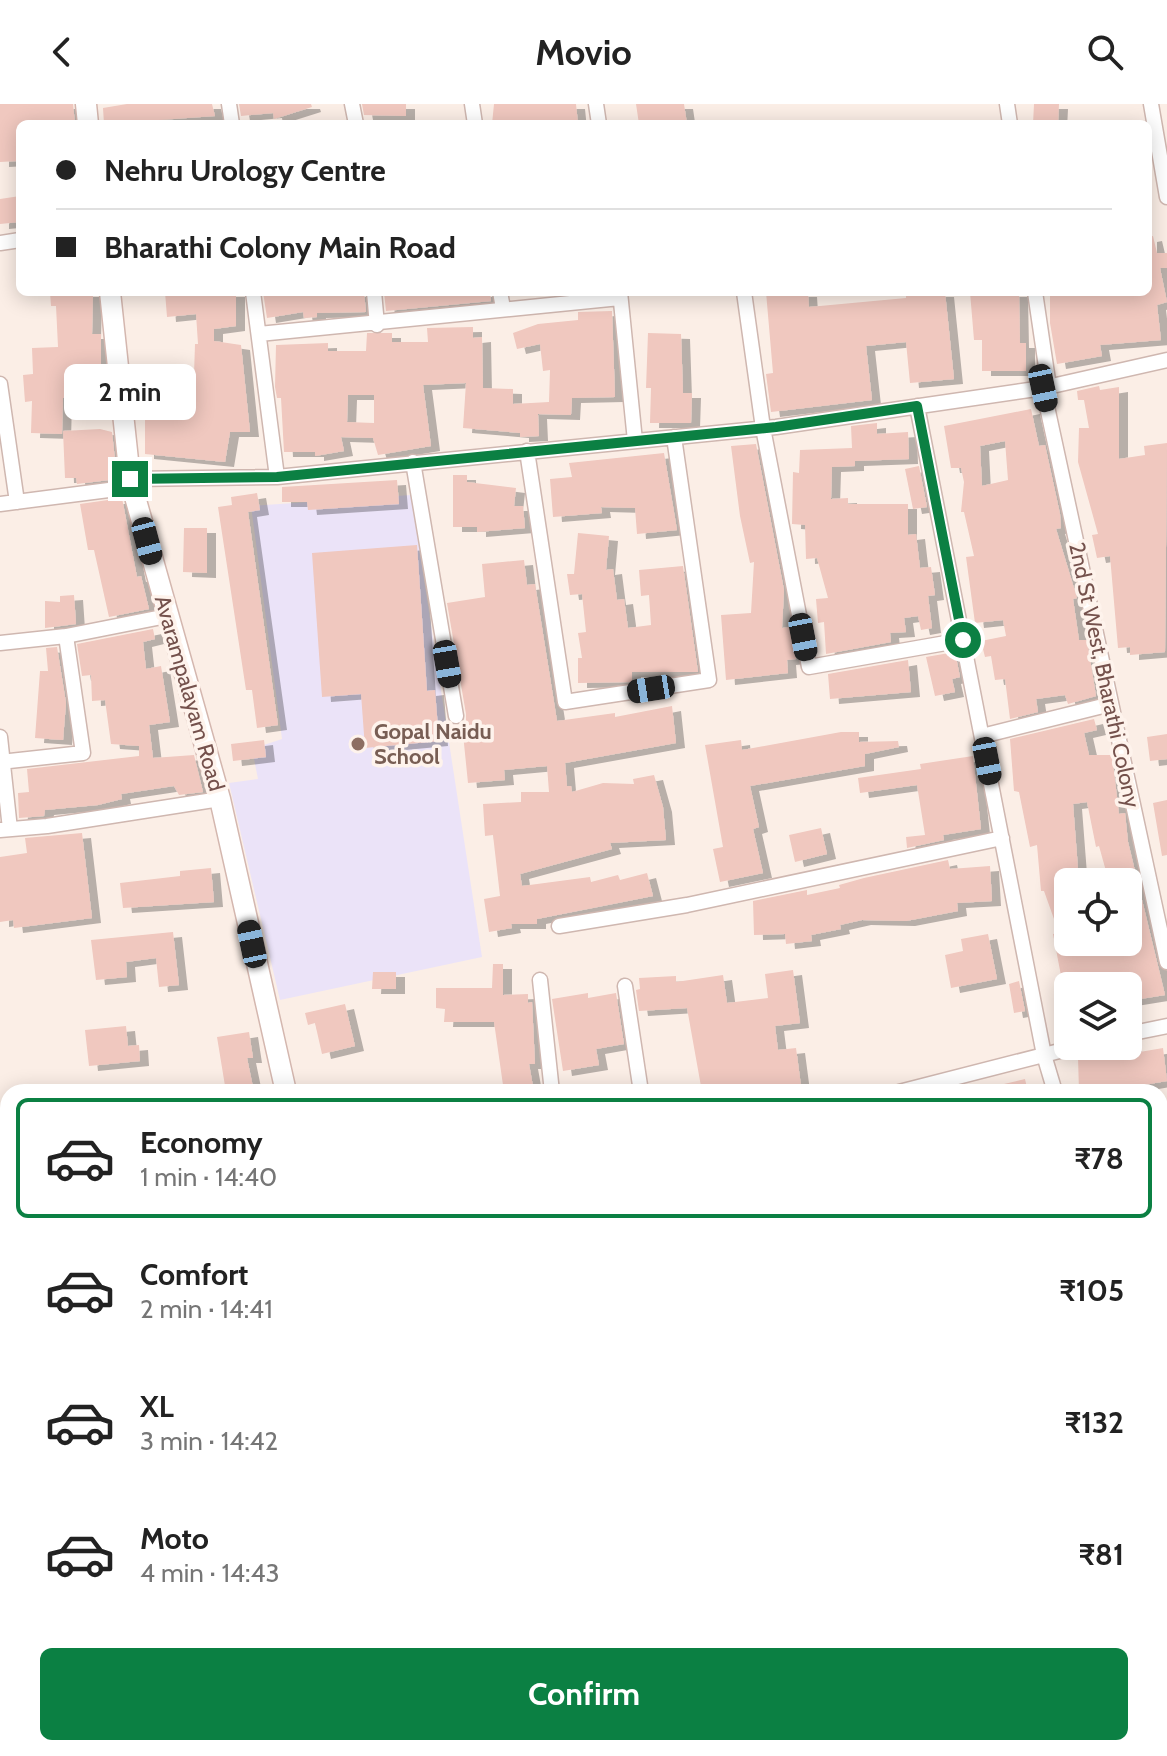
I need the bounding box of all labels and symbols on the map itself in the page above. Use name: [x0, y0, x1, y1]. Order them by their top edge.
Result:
car: [1026, 362, 1060, 414]
callout: 2 min: [64, 363, 196, 419]
route end: [112, 461, 148, 497]
car: [129, 515, 165, 567]
street label: 2nd St West, Bharathi Colony: [1063, 540, 1146, 810]
street label: Avarampalayam Road: [149, 592, 230, 794]
car: [787, 611, 819, 663]
route start: [945, 622, 981, 658]
car: [431, 638, 463, 690]
car: [625, 673, 677, 705]
place label: Gopal Naidu School: [374, 718, 492, 770]
marker: Gopal Naidu School: [349, 735, 367, 753]
car: [971, 735, 1003, 787]
car: [235, 918, 269, 970]

